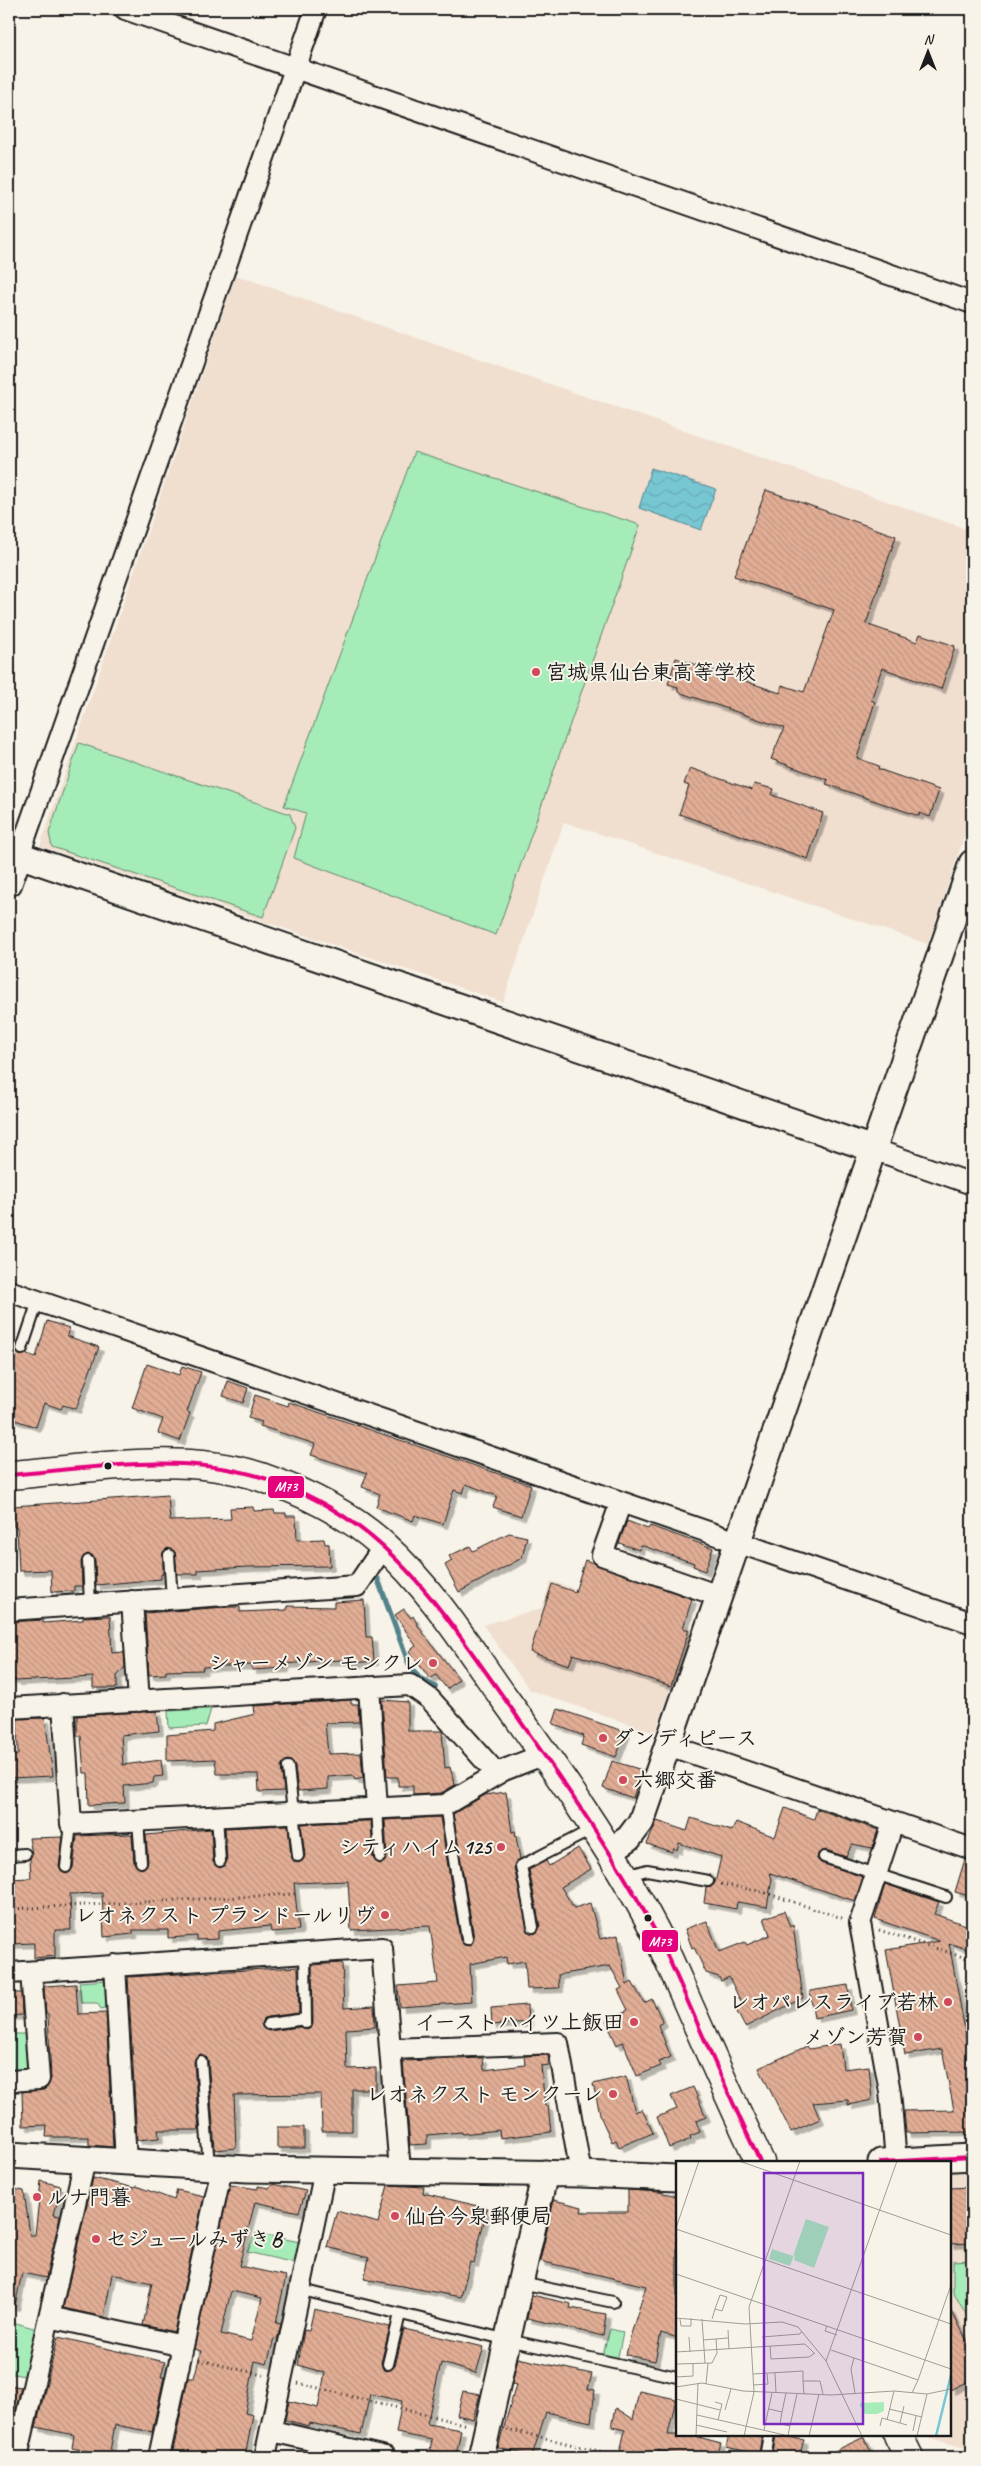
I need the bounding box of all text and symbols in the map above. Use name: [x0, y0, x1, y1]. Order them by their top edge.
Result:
north arrow: [904, 28, 954, 78]
text: N: [924, 31, 935, 48]
place label: 宮城県仙台東高等学校: [546, 659, 756, 685]
marker: 宮城県仙台東高等学校: [530, 666, 542, 678]
unlabelled marker: [103, 1461, 113, 1471]
line badge: M73: [267, 1475, 305, 1499]
text: M73: [275, 1478, 299, 1495]
place label: シャーメゾン モンクレ: [209, 1650, 423, 1676]
marker: シャーメゾン モンクレ: [427, 1657, 439, 1669]
place label: ダンディピース: [613, 1725, 757, 1751]
marker: ダンディピース: [597, 1732, 609, 1744]
place label: 六郷交番: [633, 1767, 717, 1793]
marker: 六郷交番: [617, 1774, 629, 1786]
place label: シティハイム125: [339, 1834, 493, 1860]
marker: シティハイム125: [495, 1841, 507, 1853]
place label: レオネクスト プランドールリヴ: [75, 1902, 375, 1928]
marker: レオネクスト プランドールリヴ: [379, 1909, 391, 1921]
unlabelled marker: [643, 1913, 653, 1923]
line badge: M73: [641, 1929, 679, 1953]
text: M73: [649, 1933, 673, 1950]
place label: レオパレスライブ若林: [728, 1989, 938, 2015]
marker: レオパレスライブ若林: [942, 1996, 954, 2008]
place label: イーストハイツ上飯田: [415, 2009, 624, 2035]
marker: イーストハイツ上飯田: [628, 2016, 640, 2028]
place label: メゾン芳賀: [803, 2024, 908, 2050]
marker: メゾン芳賀: [912, 2031, 924, 2043]
place label: レオネクスト モンクーレ: [366, 2081, 603, 2107]
marker: レオネクスト モンクーレ: [607, 2088, 619, 2100]
inset map: [676, 2161, 951, 2436]
place label: ルナ門暮: [47, 2184, 131, 2210]
marker: ルナ門暮: [31, 2191, 43, 2203]
place label: 仙台今泉郵便局: [405, 2203, 552, 2229]
marker: 仙台今泉郵便局: [389, 2210, 401, 2222]
place label: セジュールみずきB: [106, 2226, 284, 2252]
marker: セジュールみずきB: [90, 2233, 102, 2245]

